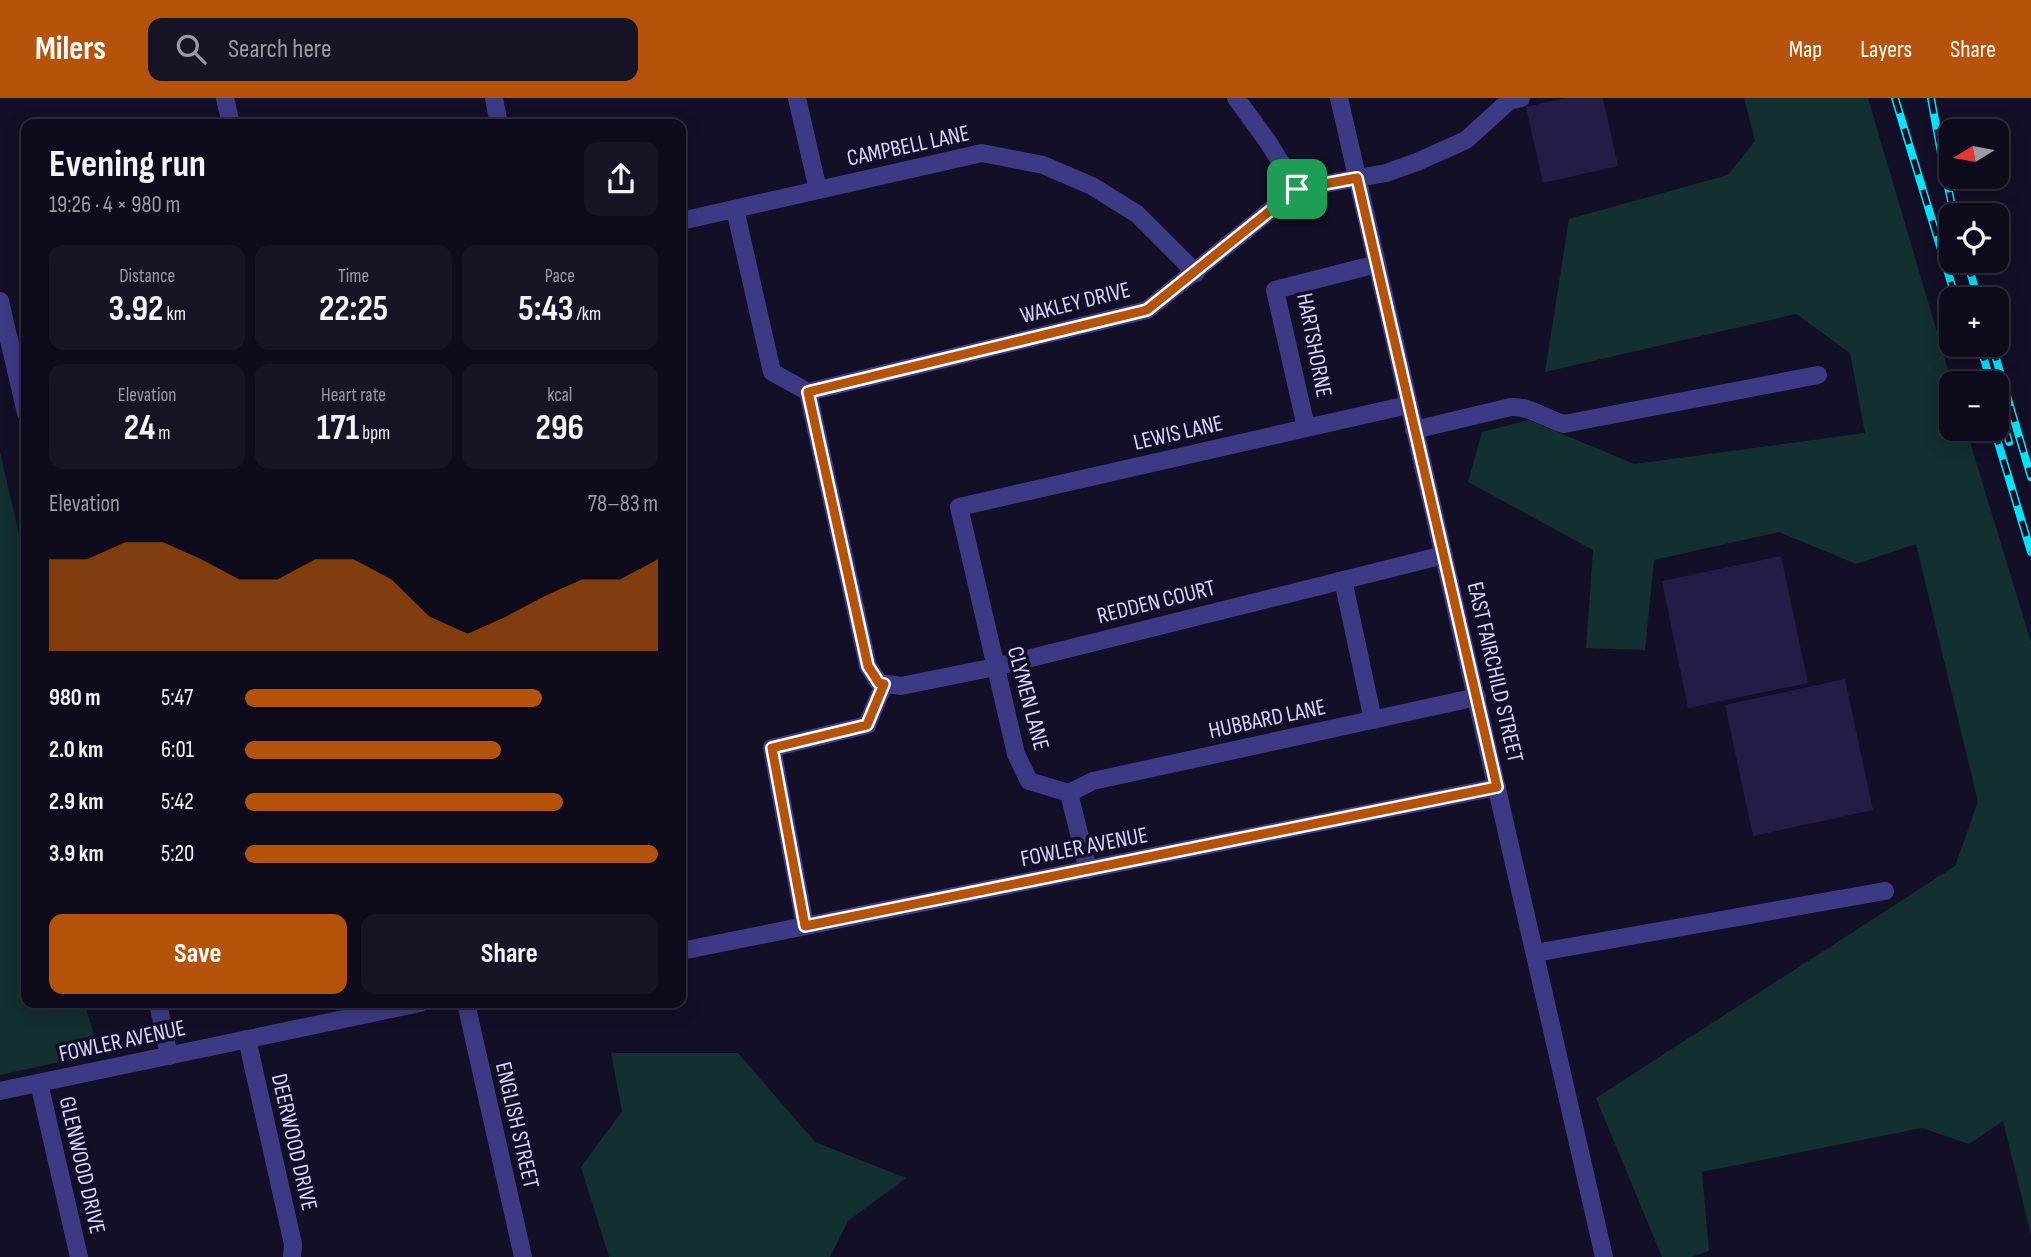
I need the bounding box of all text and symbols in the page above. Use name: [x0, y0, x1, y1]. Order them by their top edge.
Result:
search box: [148, 18, 638, 81]
text: Milers: [35, 29, 106, 69]
icon: search: [172, 30, 210, 68]
text: Search here: [228, 34, 331, 65]
text: Map: [1789, 35, 1822, 64]
text: Layers: [1860, 35, 1912, 64]
text: Share: [1950, 35, 1996, 64]
street label: CAMPBELL LANE: [844, 119, 972, 173]
north arrow: [1939, 119, 2009, 189]
map controls: [1939, 119, 2009, 441]
text: Evening run: [49, 142, 206, 187]
button: share: [584, 142, 658, 216]
pin: [1267, 159, 1327, 219]
icon: arrive: [1278, 170, 1316, 208]
text: 19:26 · 4 × 980 m: [49, 191, 180, 219]
button: locate: [1939, 203, 2009, 273]
text: Distance: [119, 265, 175, 288]
text: Time: [338, 265, 369, 288]
text: Pace: [545, 265, 575, 288]
street label: WAKLEY DRIVE: [1017, 276, 1133, 330]
button: +: [1939, 287, 2009, 357]
text: 3.92: [108, 288, 163, 331]
text: 22:25: [319, 288, 388, 331]
text: 5:43: [518, 288, 574, 331]
street label: HARTSHORNE: [1290, 291, 1338, 400]
text: km: [163, 303, 186, 326]
text: /km: [574, 303, 601, 326]
button: −: [1939, 371, 2009, 441]
text: Elevation: [118, 384, 176, 407]
text: Heart rate: [321, 384, 386, 407]
text: kcal: [547, 384, 572, 407]
text: 24: [124, 407, 155, 450]
text: 171: [317, 407, 359, 450]
text: 296: [536, 407, 584, 450]
street label: LEWIS LANE: [1131, 409, 1226, 457]
text: m: [155, 422, 171, 445]
text: bpm: [359, 422, 390, 445]
text: Elevation: [49, 490, 120, 518]
text: 78–83 m: [588, 490, 658, 518]
street label: REDDEN COURT: [1094, 574, 1218, 630]
street label: EAST FAIRCHILD STREET: [1461, 579, 1529, 765]
street label: CLYMEN LANE: [1001, 643, 1055, 753]
text: 980 m: [49, 684, 101, 712]
text: 5:47: [161, 684, 193, 712]
street label: HUBBARD LANE: [1206, 693, 1328, 745]
text: 2.0 km: [49, 736, 103, 764]
text: 6:01: [161, 736, 194, 764]
text: 2.9 km: [49, 788, 103, 816]
text: 5:42: [161, 788, 194, 816]
street label: FOWLER AVENUE: [1018, 821, 1150, 873]
text: 3.9 km: [49, 840, 104, 868]
text: 5:20: [161, 840, 194, 868]
button: Save: [49, 914, 347, 994]
button: Share: [361, 914, 658, 994]
street label: FOWLER AVENUE: [56, 1014, 188, 1068]
street label: ENGLISH STREET: [489, 1059, 545, 1191]
street label: DEERWOOD DRIVE: [265, 1071, 323, 1213]
street label: GLENWOOD DRIVE: [53, 1094, 111, 1237]

